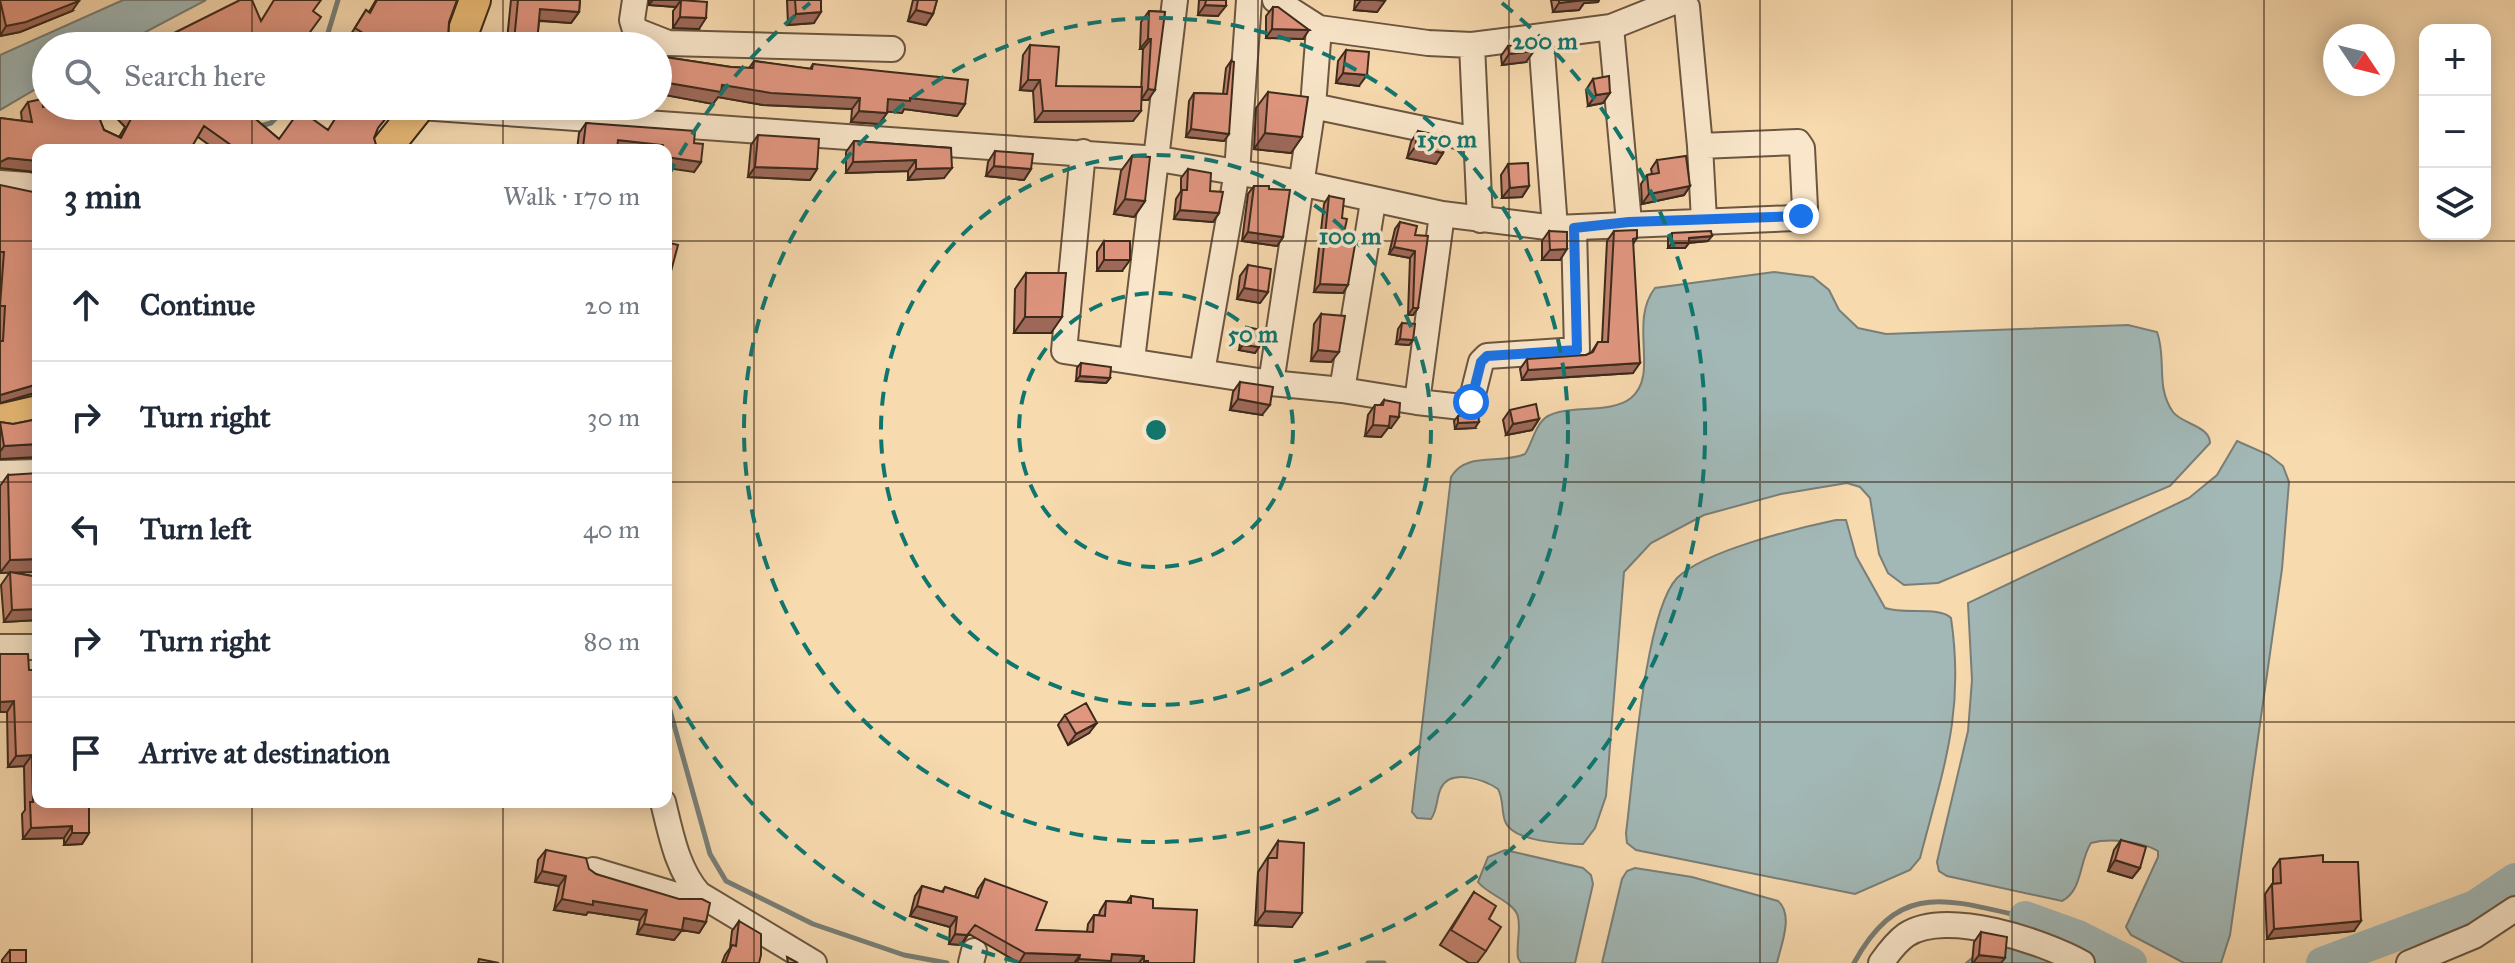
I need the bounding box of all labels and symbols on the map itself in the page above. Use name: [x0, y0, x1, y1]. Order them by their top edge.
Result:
north arrow: [2323, 24, 2395, 96]
text: 200 m: [1512, 26, 1578, 56]
text: 150 m: [1417, 124, 1478, 154]
route end: [1783, 198, 1819, 234]
text: 100 m: [1319, 221, 1382, 251]
text: 50 m: [1228, 319, 1279, 349]
route start: [1453, 384, 1489, 420]
centre of rings: [1142, 416, 1170, 444]

